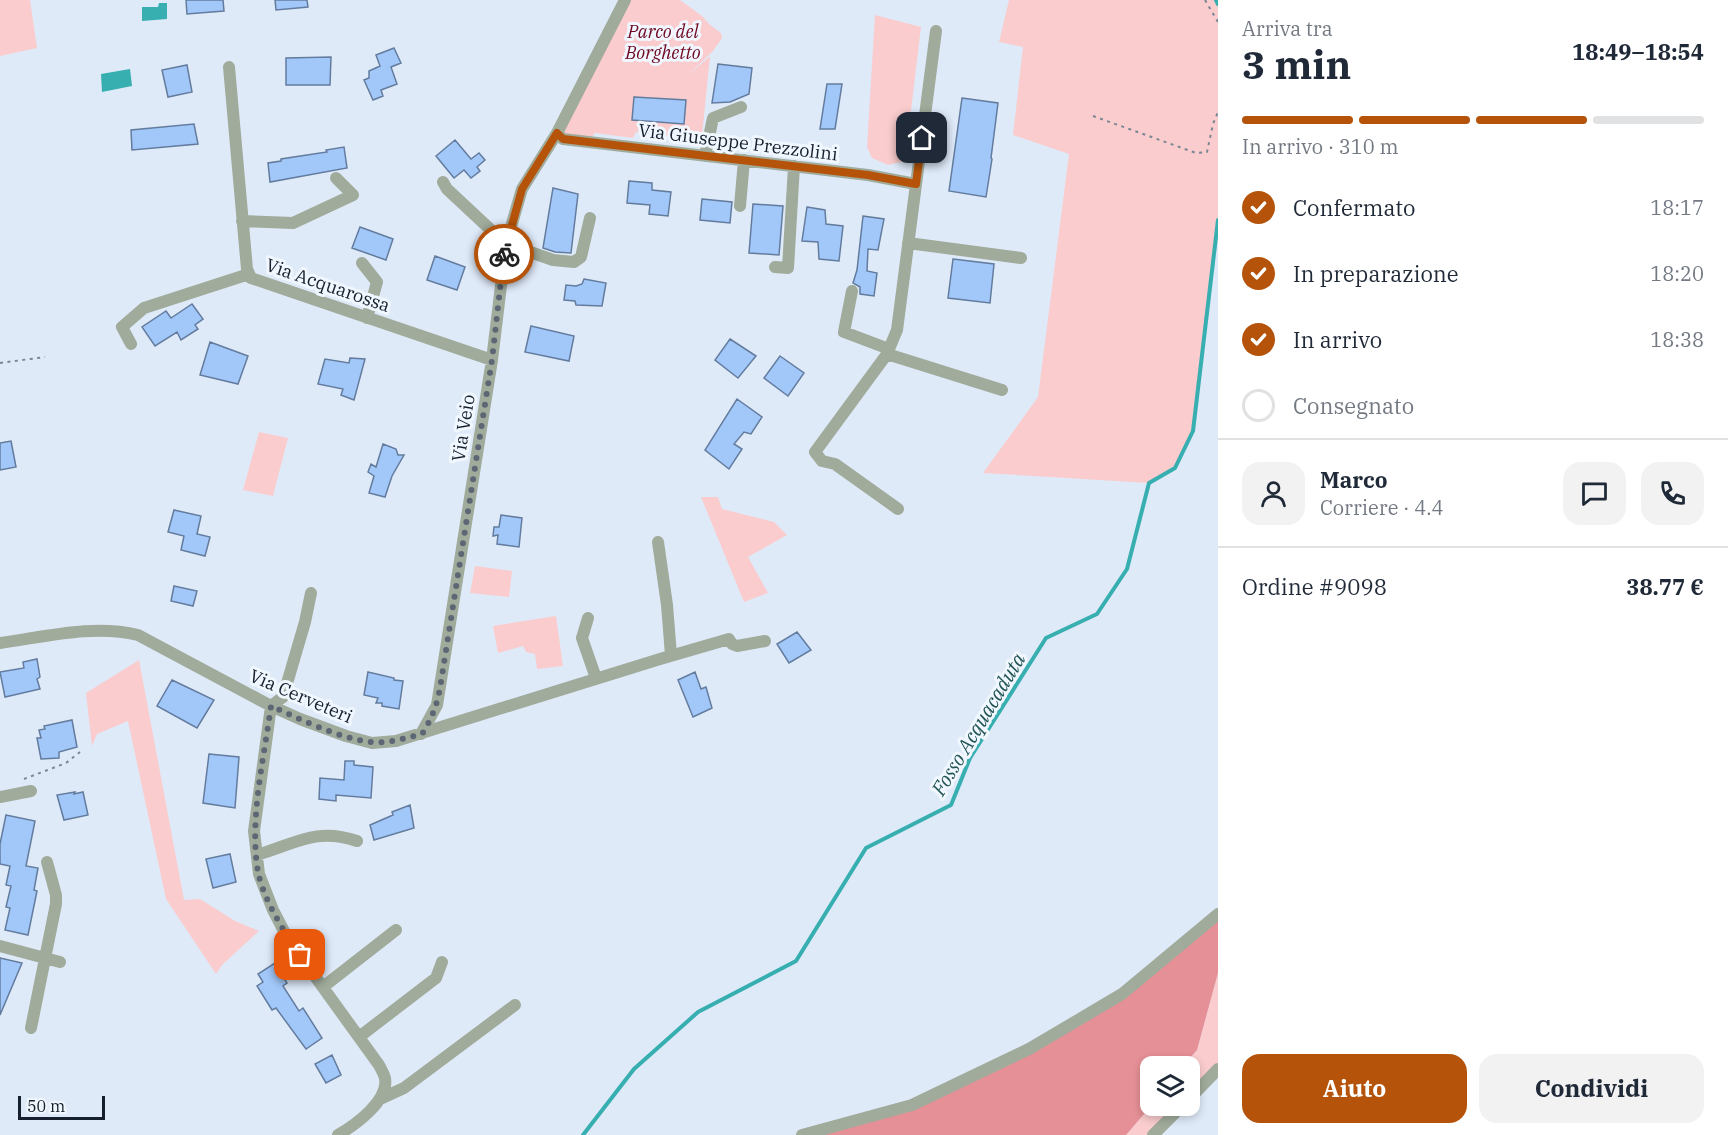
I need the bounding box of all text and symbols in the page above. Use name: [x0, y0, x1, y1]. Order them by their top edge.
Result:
text: Arriva tra: [1242, 15, 1333, 42]
park label: Parco del Borghetto: [624, 20, 701, 64]
text: 18:49–18:54: [1572, 37, 1704, 66]
text: 3 min: [1242, 39, 1351, 90]
pin: [896, 112, 947, 163]
street label: Via Giuseppe Prezzolini: [637, 118, 839, 166]
icon: home: [905, 121, 938, 154]
text: In arrivo · 310 m: [1242, 133, 1399, 160]
icon: check: [1242, 191, 1275, 224]
text: Confermato: [1293, 193, 1415, 222]
text: 18:17: [1650, 194, 1704, 221]
courier: [474, 224, 534, 284]
icon: bike: [488, 238, 521, 271]
street label: Via Acquarossa: [263, 253, 393, 317]
icon: check: [1242, 257, 1275, 290]
text: In preparazione: [1293, 259, 1459, 288]
text: 18:20: [1650, 260, 1704, 287]
icon: check: [1242, 323, 1275, 356]
text: In arrivo: [1293, 325, 1382, 354]
text: 18:38: [1650, 326, 1704, 353]
text: Consegnato: [1293, 391, 1414, 420]
street label: Via Veio: [446, 393, 480, 463]
button: person: [1242, 462, 1305, 525]
button: chat: [1563, 462, 1626, 525]
button: phone: [1641, 462, 1704, 525]
text: Marco: [1320, 465, 1388, 494]
text: Corriere · 4.4: [1320, 494, 1444, 521]
text: Ordine #9098: [1242, 572, 1387, 601]
text: 38.77 €: [1626, 572, 1704, 601]
water label: Fosso Acquacaduta: [924, 647, 1031, 801]
street label: Via Cerveteri: [246, 664, 356, 728]
pin: [274, 929, 325, 980]
icon: bag: [283, 938, 316, 971]
button: Aiuto: [1242, 1054, 1467, 1123]
button: Condividi: [1479, 1054, 1704, 1123]
map controls: [1140, 1056, 1200, 1116]
button: layers: [1140, 1056, 1200, 1116]
scale bar: [18, 1093, 105, 1120]
text: 50 m: [27, 1096, 65, 1116]

